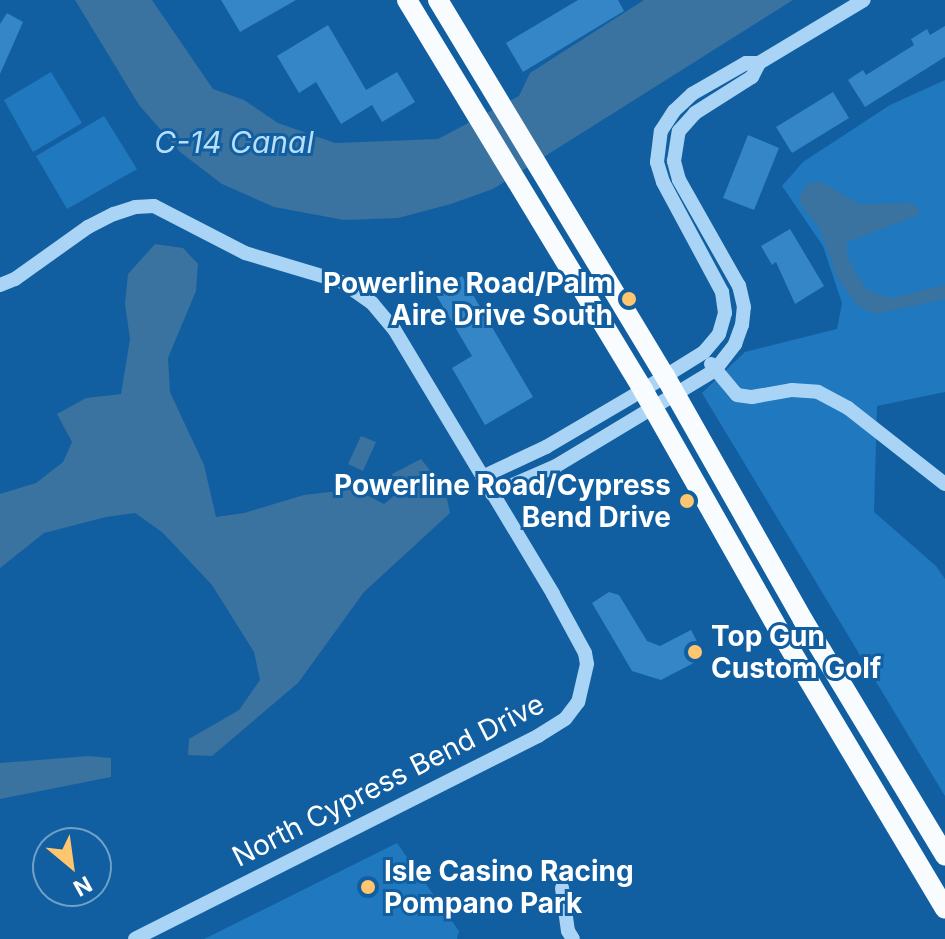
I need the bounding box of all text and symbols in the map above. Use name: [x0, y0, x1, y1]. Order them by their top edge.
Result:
water label: C-14 Canal: [154, 124, 314, 160]
place label: Powerline Road/Palm Aire Drive South: [323, 266, 613, 332]
marker: Powerline Road/Palm Aire Drive South: [620, 290, 638, 308]
place label: Powerline Road/Cypress Bend Drive: [334, 468, 671, 534]
marker: Powerline Road/Cypress Bend Drive: [678, 492, 696, 510]
place label: Top Gun Custom Golf: [711, 619, 881, 685]
marker: Top Gun Custom Golf: [686, 643, 704, 661]
street label: North Cypress Bend Drive: [227, 687, 549, 873]
north arrow: [32, 827, 112, 907]
place label: Isle Casino Racing Pompano Park: [384, 854, 634, 920]
text: N: [69, 871, 96, 902]
marker: Isle Casino Racing Pompano Park: [359, 878, 377, 896]

